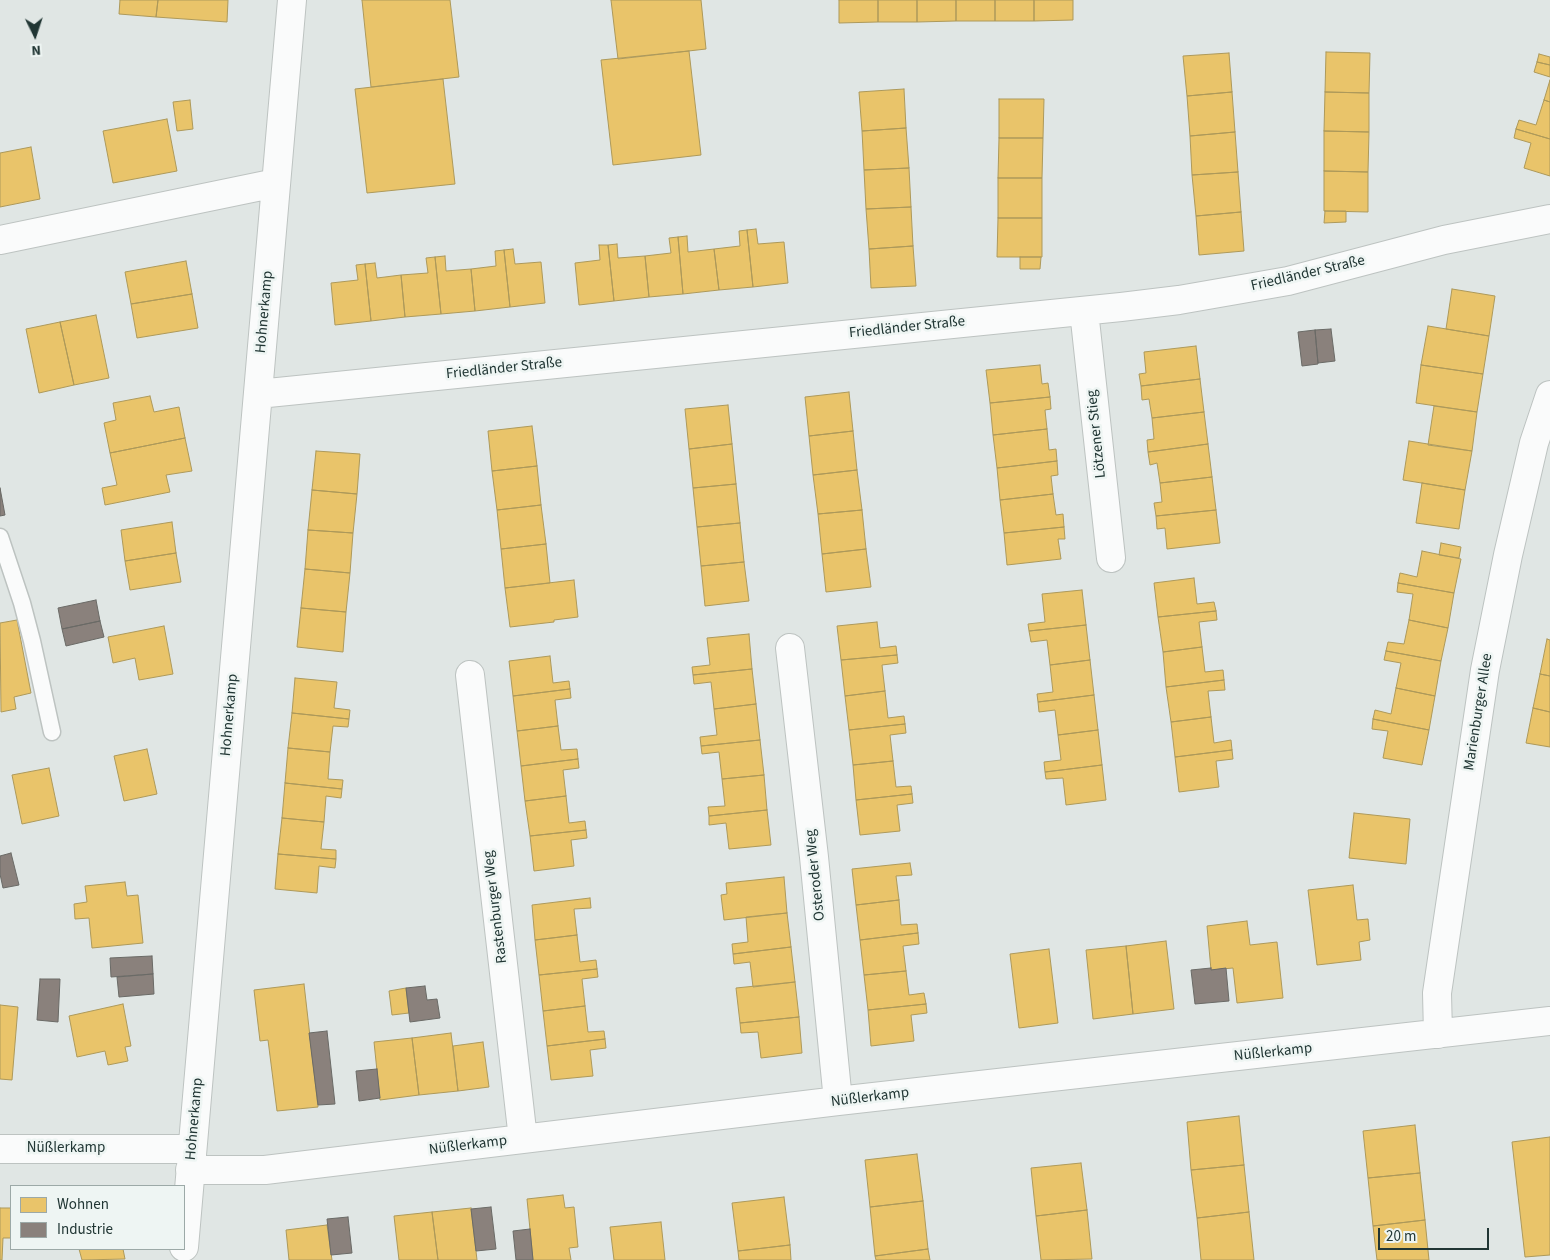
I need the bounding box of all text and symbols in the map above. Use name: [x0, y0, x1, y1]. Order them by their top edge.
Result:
north arrow: [10, 10, 60, 60]
text: N: [31, 40, 41, 60]
street label: Friedländer Straße: [1249, 252, 1367, 296]
street label: Hohnerkamp: [252, 270, 278, 354]
street label: Friedländer Straße: [848, 313, 966, 343]
street label: Friedländer Straße: [445, 354, 563, 384]
street label: Lötzener Stieg: [1083, 389, 1111, 479]
street label: Marienburger Allee: [1461, 652, 1497, 772]
street label: Hohnerkamp: [217, 673, 243, 757]
street label: Osteroder Weg: [802, 828, 830, 922]
street label: Rastenburger Weg: [480, 849, 512, 965]
street label: Nüßlerkamp: [1233, 1040, 1313, 1066]
street label: Hohnerkamp: [182, 1077, 208, 1161]
street label: Nüßlerkamp: [830, 1084, 910, 1112]
street label: Nüßlerkamp: [428, 1132, 508, 1160]
street label: Nüßlerkamp: [27, 1140, 105, 1158]
legend: [10, 1185, 185, 1250]
text: Wohnen: [57, 1194, 109, 1215]
scale bar: [1380, 1218, 1491, 1250]
text: Industrie: [57, 1219, 113, 1240]
text: 20 m: [1386, 1226, 1416, 1247]

